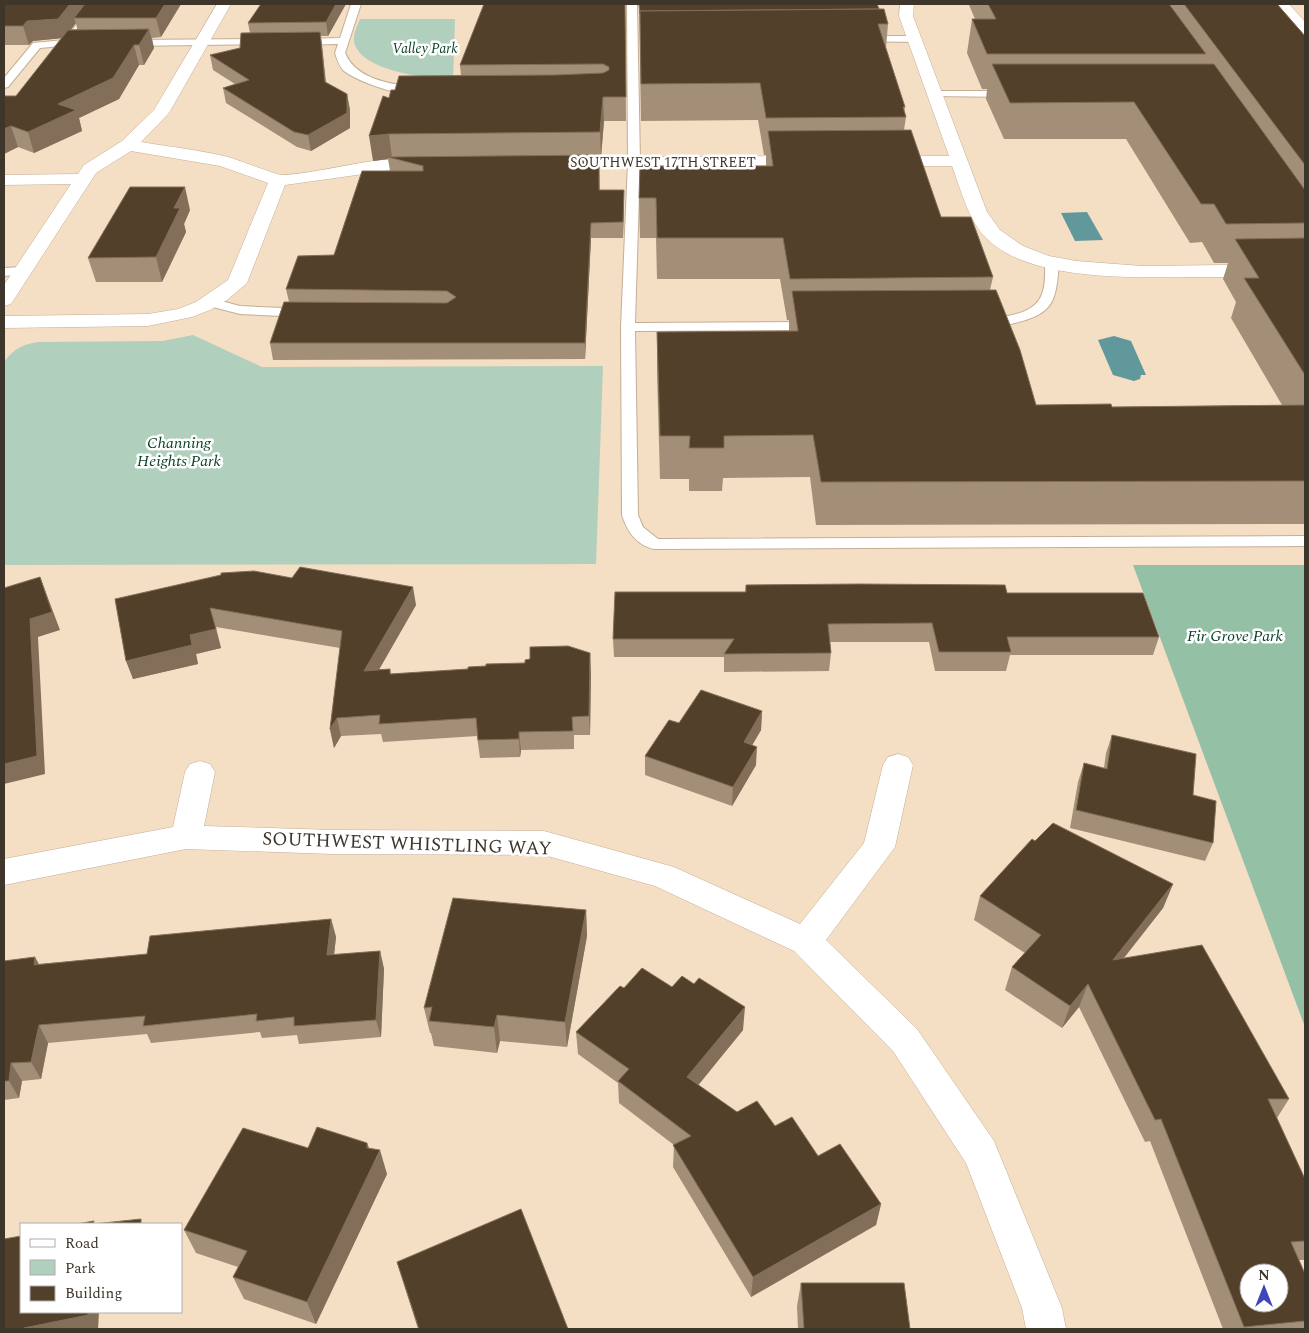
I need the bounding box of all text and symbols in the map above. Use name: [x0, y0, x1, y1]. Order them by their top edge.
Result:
park label: Valley Park: [392, 38, 458, 59]
street label: SOUTHWEST 17TH STREET: [570, 152, 756, 173]
park label: Channing Heights Park: [137, 431, 222, 473]
park label: Fir Grove Park: [1187, 624, 1284, 648]
street label: SOUTHWEST WHISTLING WAY: [262, 824, 552, 864]
legend: [20, 1223, 182, 1313]
text: Road: [65, 1232, 99, 1255]
text: Park: [65, 1257, 96, 1280]
north arrow: [1239, 1263, 1289, 1313]
text: N: [1258, 1265, 1270, 1286]
text: Building: [65, 1282, 122, 1305]

